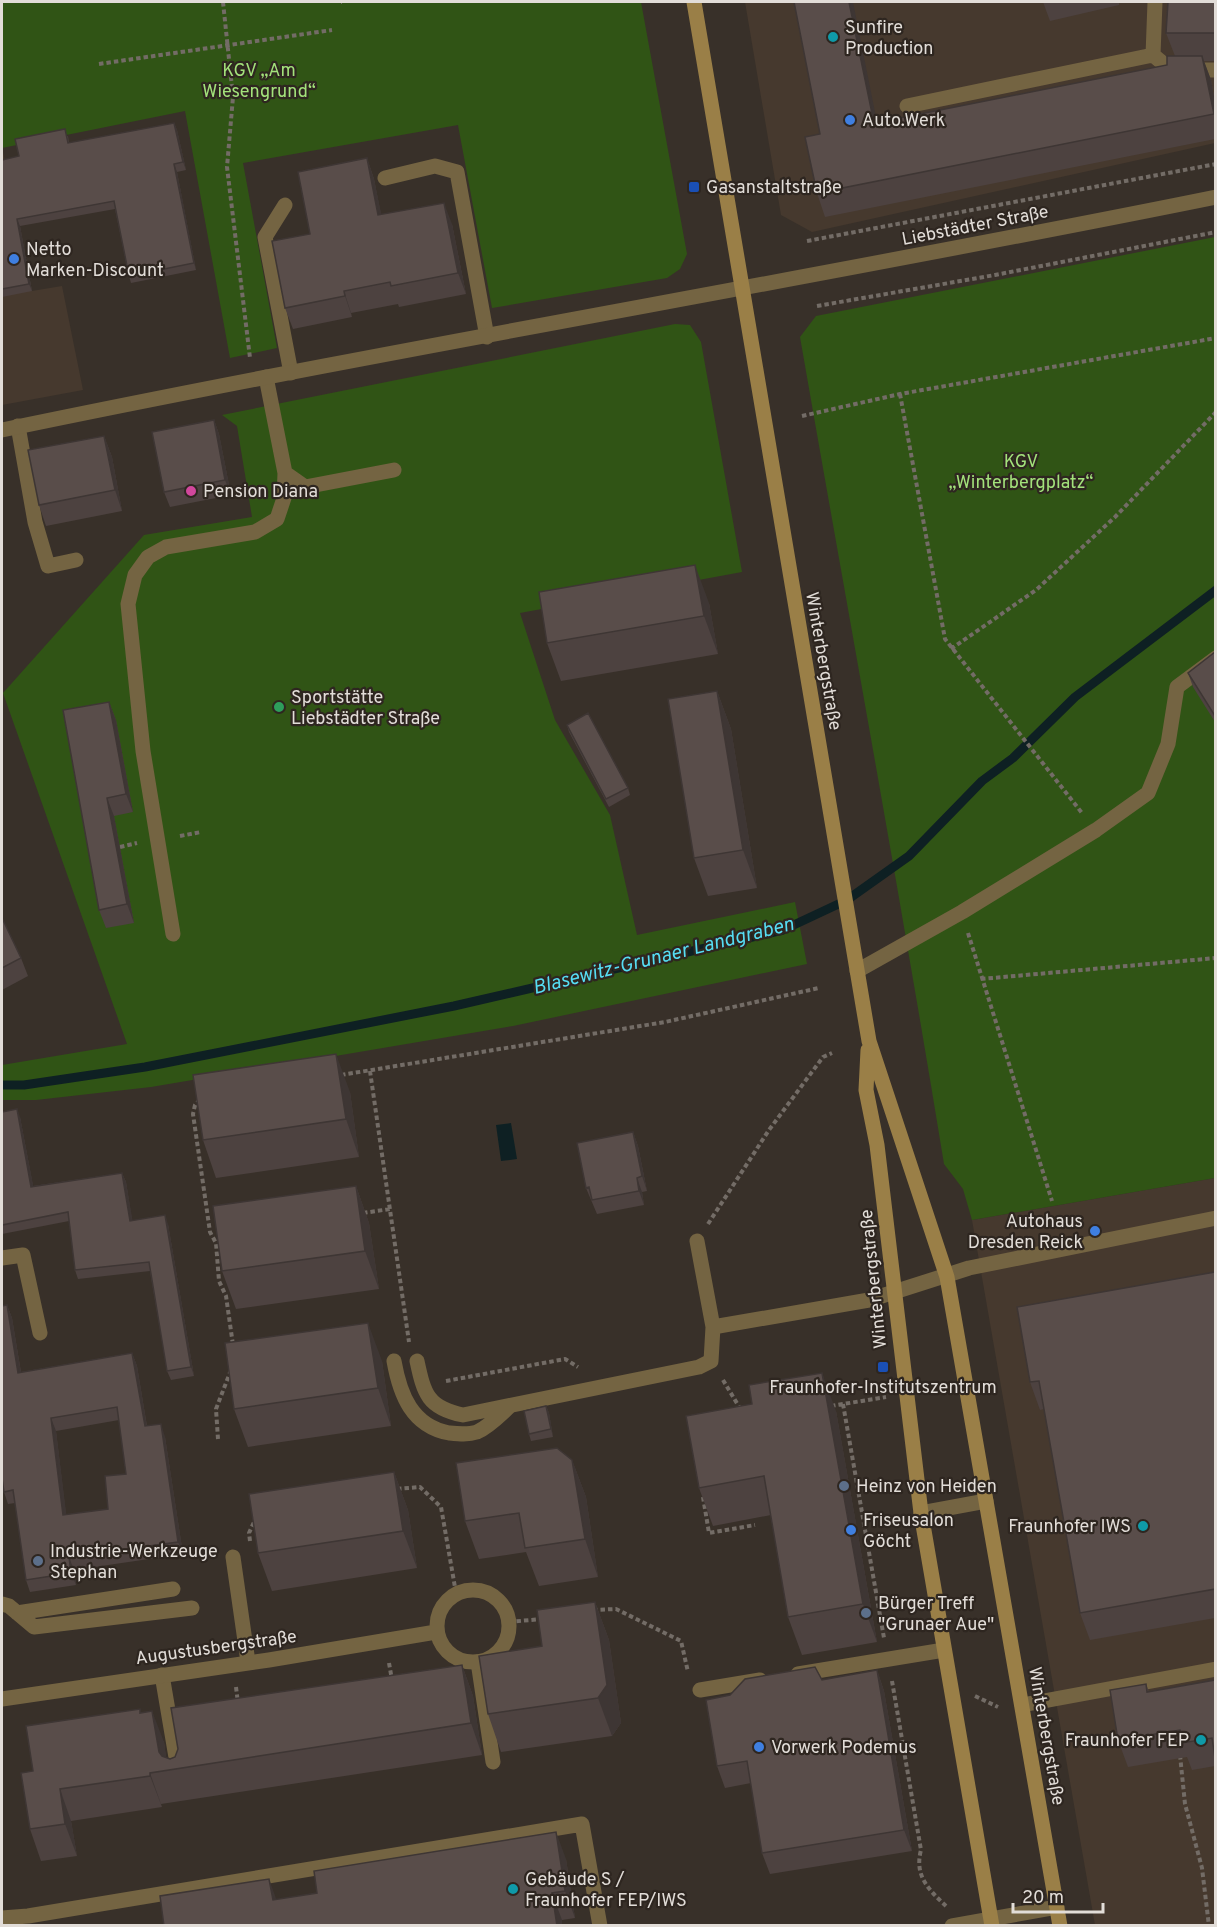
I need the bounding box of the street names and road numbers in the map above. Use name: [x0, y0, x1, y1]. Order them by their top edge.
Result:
street label: Liebstädter Straße: [900, 201, 1051, 252]
street label: Winterbergstraße: [799, 590, 846, 732]
street label: Winterbergstraße: [856, 1208, 893, 1350]
street label: Augustusbergstraße: [134, 1626, 298, 1671]
street label: Winterbergstraße: [1022, 1665, 1069, 1807]

